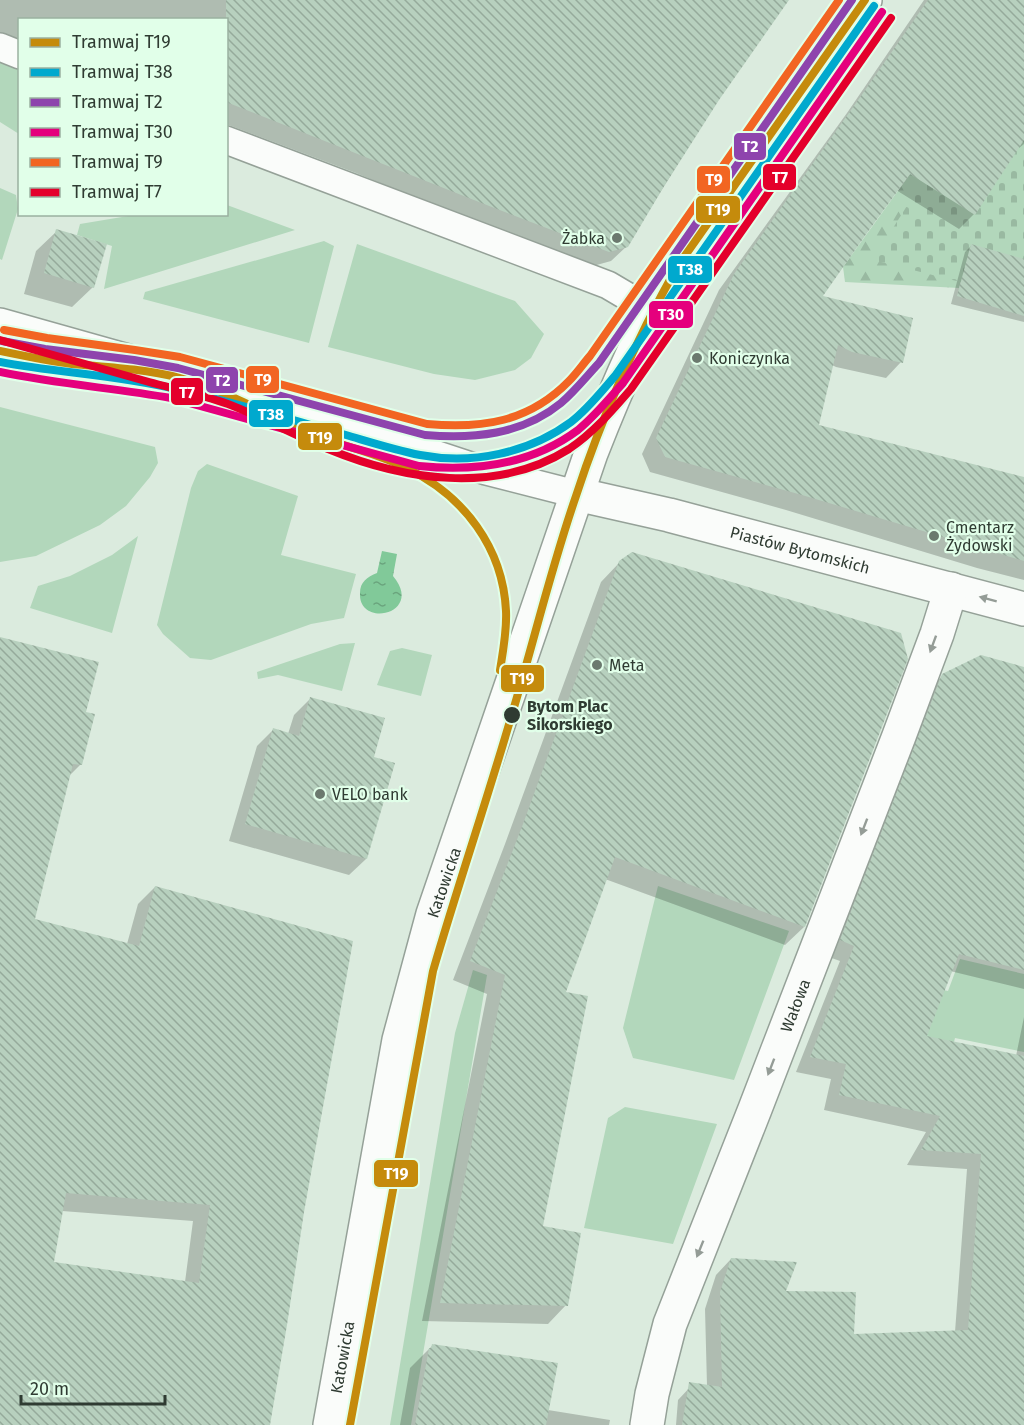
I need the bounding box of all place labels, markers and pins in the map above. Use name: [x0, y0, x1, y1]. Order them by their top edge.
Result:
place label: Żabka: [562, 228, 605, 248]
marker: Żabka: [610, 231, 624, 245]
place label: Koniczynka: [709, 349, 790, 368]
marker: Koniczynka: [690, 351, 704, 365]
place label: Cmentarz Żydowski: [946, 518, 1014, 555]
marker: Cmentarz Żydowski: [927, 529, 941, 543]
place label: Meta: [609, 656, 645, 675]
marker: Meta: [590, 658, 604, 672]
place label: Bytom Plac Sikorskiego: [527, 697, 613, 734]
marker: Bytom Plac Sikorskiego: [502, 705, 522, 725]
place label: VELO bank: [332, 785, 408, 804]
marker: VELO bank: [313, 787, 327, 801]

